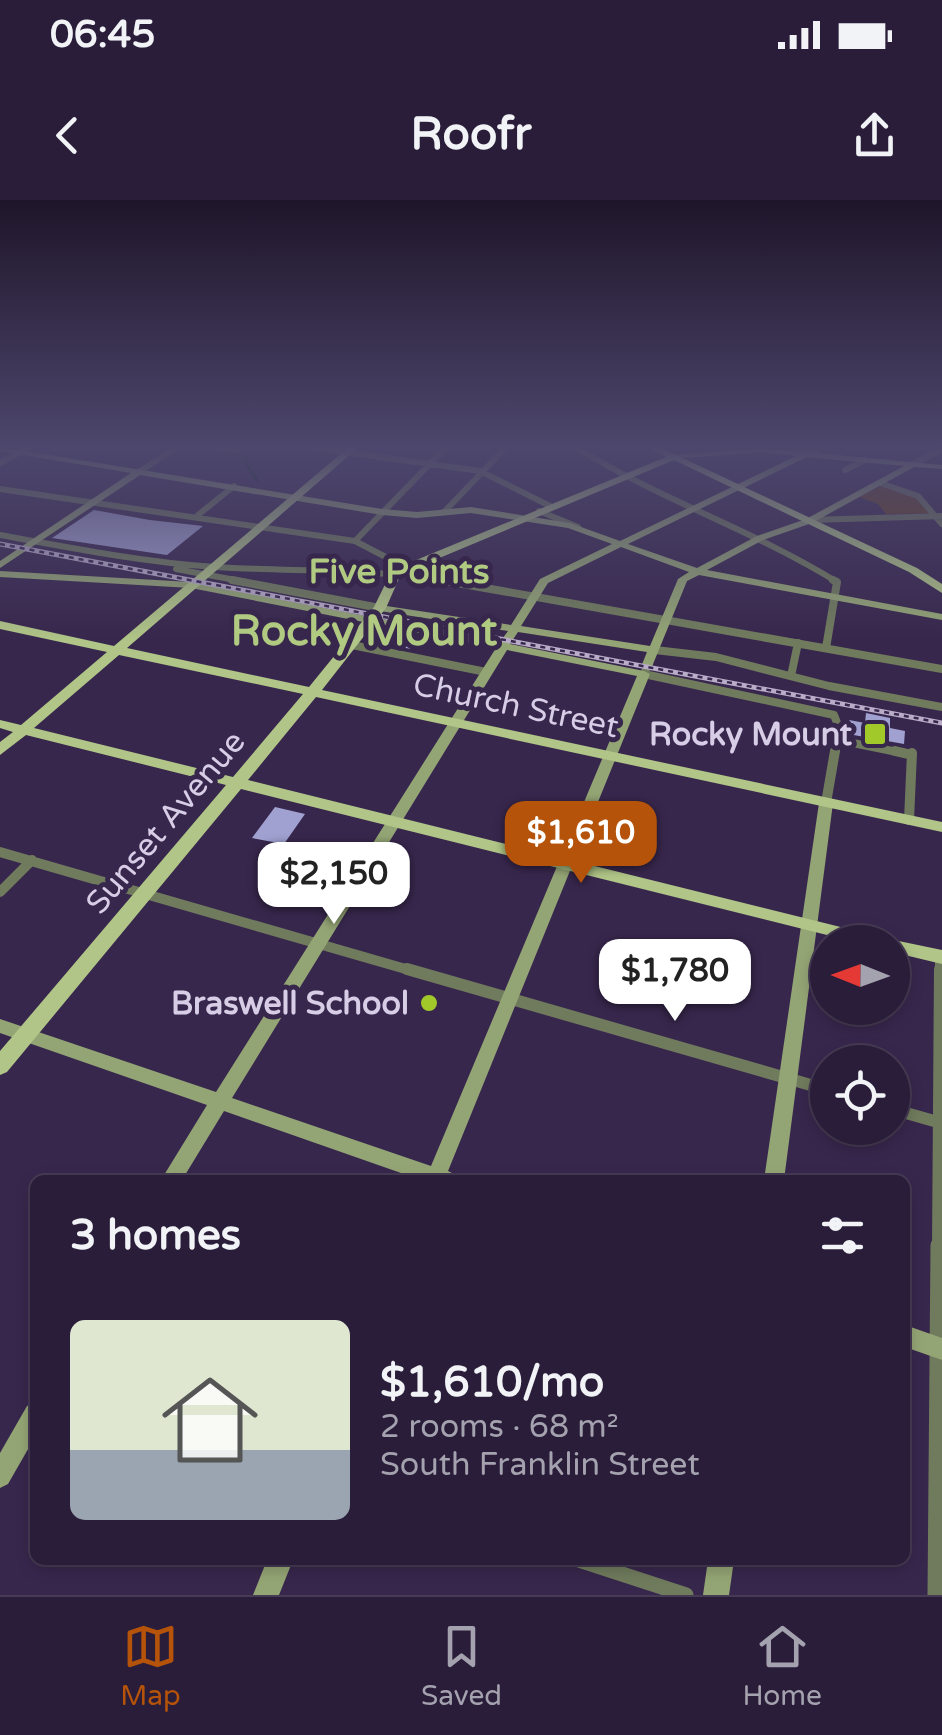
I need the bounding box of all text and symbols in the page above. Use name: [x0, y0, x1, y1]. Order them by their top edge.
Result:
text: 06:45: [50, 12, 155, 58]
icon: back: [40, 108, 95, 163]
text: Roofr: [411, 108, 531, 162]
icon: share: [847, 108, 902, 163]
district label: Five Points: [309, 551, 489, 593]
district label: Rocky Mount: [231, 606, 497, 657]
street label: Church Street: [410, 666, 622, 746]
place label: Rocky Mount: [649, 716, 853, 754]
marker: Rocky Mount: [862, 721, 888, 747]
street label: Sunset Avenue: [78, 724, 253, 922]
pin: $1,610: [500, 801, 662, 886]
text: $1,610: [527, 814, 635, 852]
pin: $2,150: [253, 842, 415, 927]
text: $2,150: [280, 855, 388, 893]
north arrow: [810, 925, 910, 1025]
map controls: [810, 925, 910, 1145]
pin: $1,780: [594, 939, 756, 1024]
text: $1,780: [621, 952, 729, 990]
place label: Braswell School: [171, 985, 409, 1023]
marker: Braswell School: [418, 992, 440, 1014]
button: locate: [810, 1045, 910, 1145]
icon: filters: [815, 1208, 870, 1263]
text: 3 homes: [70, 1210, 241, 1261]
text: $1,610/mo: [380, 1357, 604, 1408]
icon: home: [150, 1360, 270, 1480]
text: 2 rooms · 68 m²: [380, 1408, 619, 1446]
text: South Franklin Street: [380, 1446, 700, 1484]
tab: Map: [120, 1619, 181, 1713]
tab: Saved: [421, 1619, 502, 1713]
tab: Home: [742, 1619, 822, 1713]

